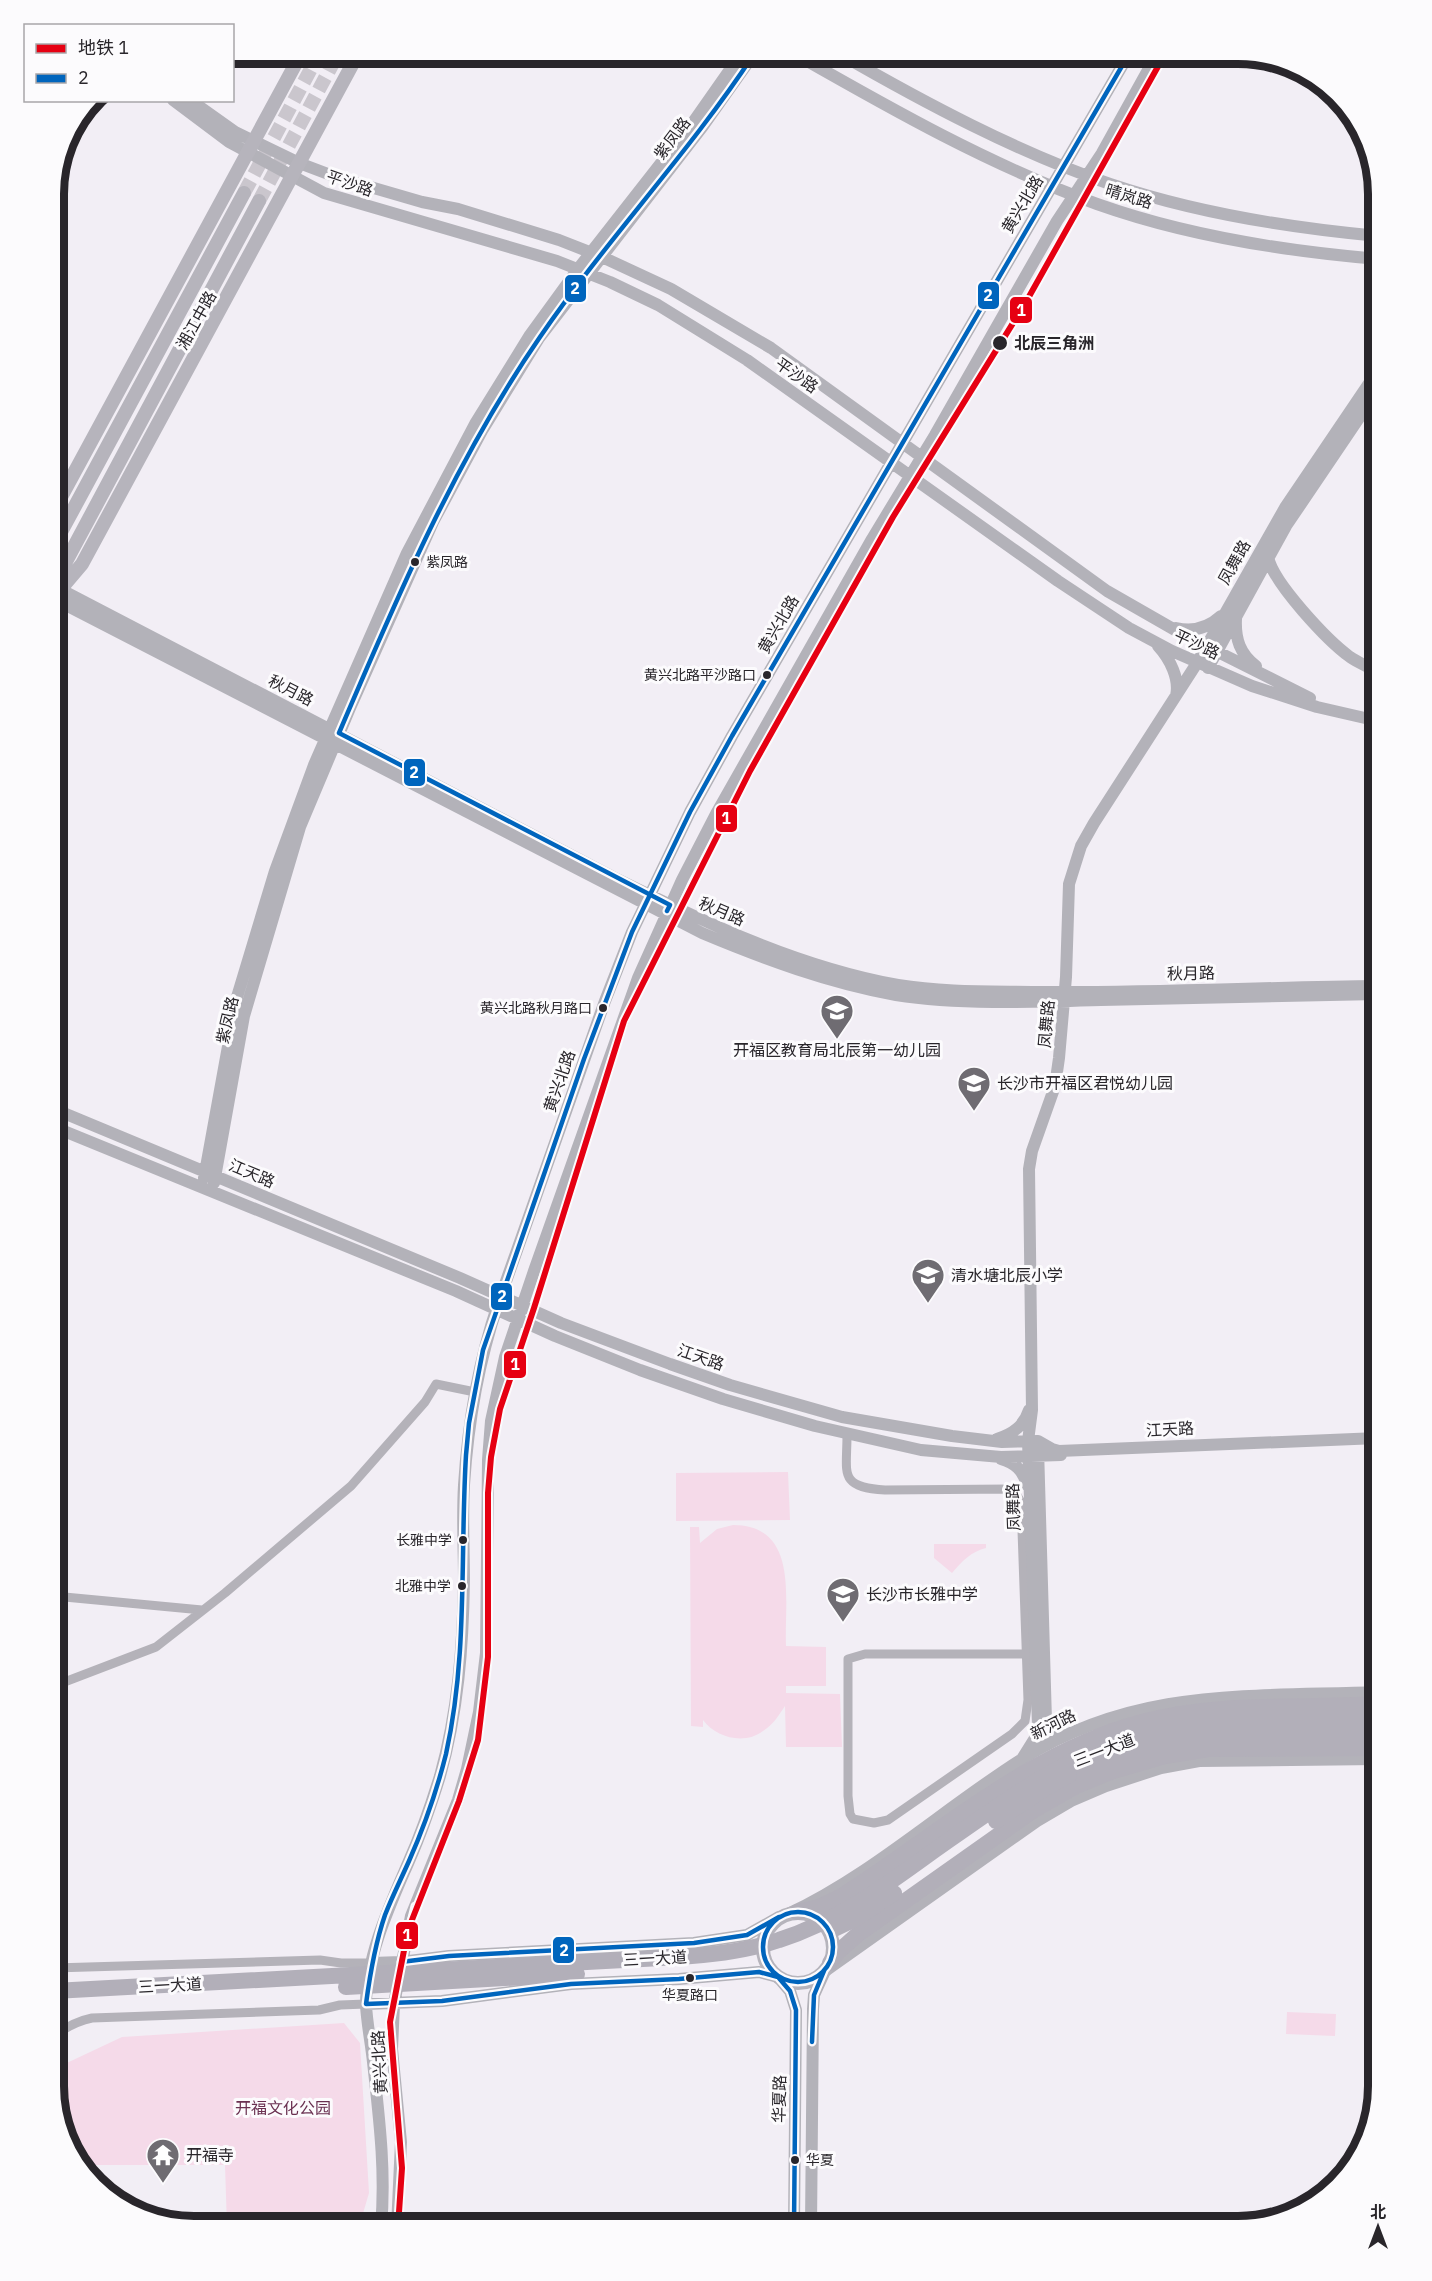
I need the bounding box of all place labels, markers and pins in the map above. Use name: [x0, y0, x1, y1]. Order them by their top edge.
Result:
place label: 北辰三角洲: [1014, 333, 1094, 353]
marker: 北辰三角洲: [991, 334, 1009, 352]
place label: 紫凤路: [426, 553, 468, 571]
marker: 紫凤路: [409, 556, 421, 568]
place label: 黄兴北路平沙路口: [644, 666, 756, 684]
marker: 黄兴北路平沙路口: [761, 669, 773, 681]
school or university icon: 开福区教育局北辰第一幼儿园: [819, 993, 855, 1040]
place label: 黄兴北路秋月路口: [480, 999, 592, 1017]
marker: 黄兴北路秋月路口: [597, 1002, 609, 1014]
place label: 开福区教育局北辰第一幼儿园: [733, 1040, 941, 1060]
school or university icon: 长沙市开福区君悦幼儿园: [956, 1065, 992, 1112]
place label: 长沙市开福区君悦幼儿园: [997, 1073, 1173, 1093]
school or university icon: 清水塘北辰小学: [910, 1257, 946, 1304]
place label: 清水塘北辰小学: [951, 1265, 1063, 1285]
place label: 长雅中学: [396, 1531, 452, 1549]
marker: 长雅中学: [457, 1534, 469, 1546]
school or university icon: 长沙市长雅中学: [825, 1576, 861, 1623]
place label: 北雅中学: [395, 1577, 451, 1595]
marker: 北雅中学: [456, 1580, 468, 1592]
place label: 长沙市长雅中学: [866, 1584, 978, 1604]
marker: 华夏路口: [684, 1972, 696, 1984]
place label: 华夏路口: [662, 1986, 718, 2004]
temple icon: 开福寺: [145, 2137, 181, 2184]
place label: 开福寺: [186, 2145, 234, 2165]
place label: 华夏: [806, 2151, 834, 2169]
marker: 华夏: [789, 2154, 801, 2166]

